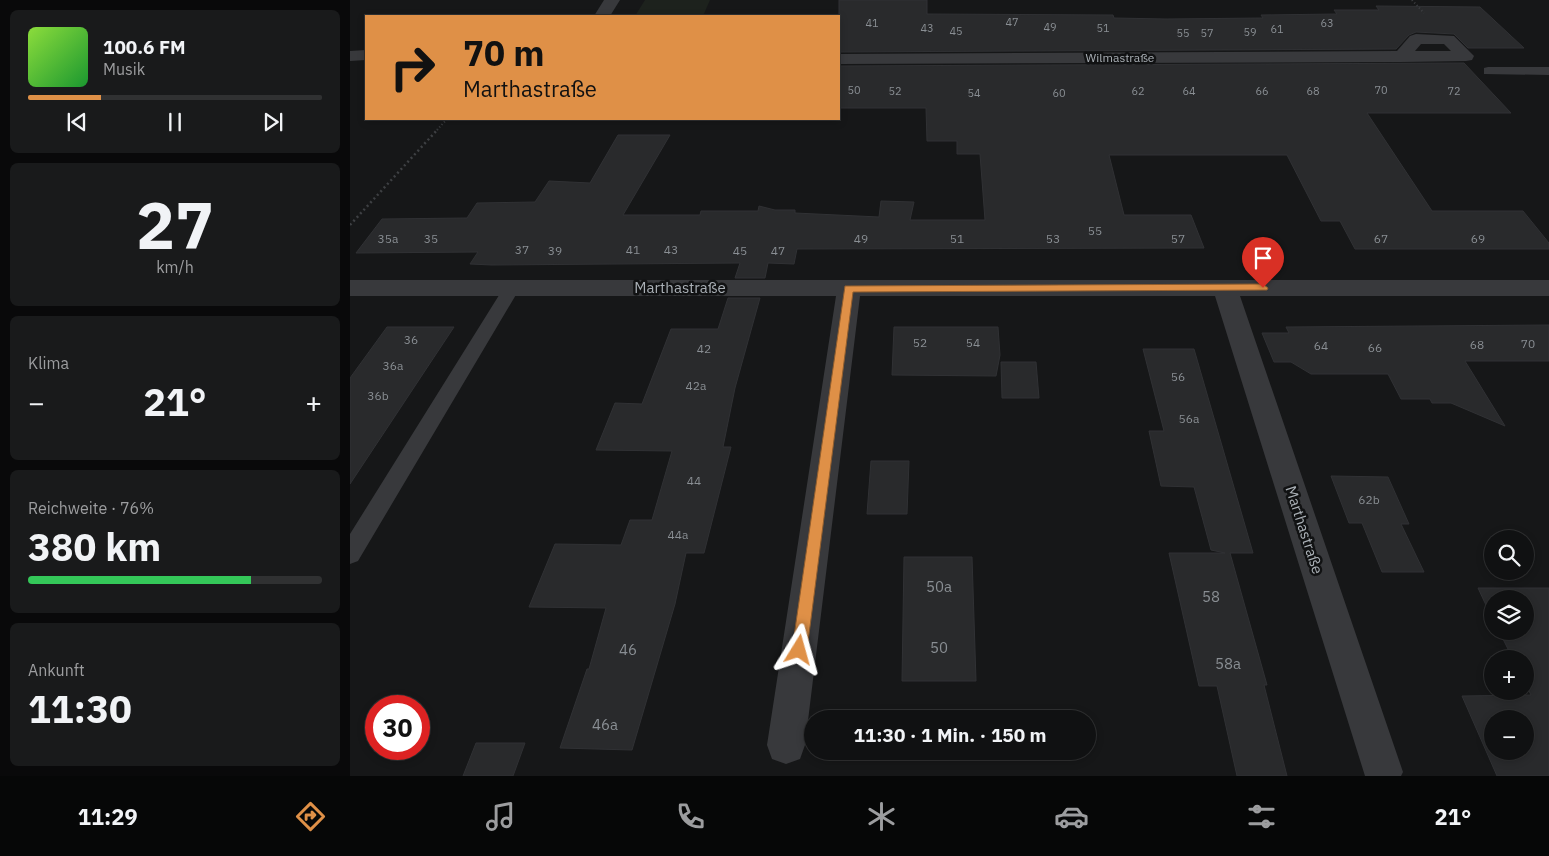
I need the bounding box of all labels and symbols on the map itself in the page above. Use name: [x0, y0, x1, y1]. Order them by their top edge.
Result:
house number: 47: [1005, 15, 1019, 29]
house number: 41: [865, 16, 879, 30]
house number: 63: [1320, 16, 1334, 30]
house number: 49: [1043, 20, 1057, 34]
house number: 43: [920, 21, 934, 35]
house number: 51: [1096, 21, 1110, 35]
house number: 61: [1270, 22, 1284, 36]
house number: 45: [949, 24, 963, 38]
house number: 59: [1243, 25, 1257, 39]
house number: 55: [1176, 26, 1190, 40]
house number: 57: [1200, 26, 1214, 40]
street label: Wilmastraße: [1086, 50, 1155, 65]
house number: 50: [847, 83, 861, 97]
house number: 70: [1374, 83, 1388, 97]
house number: 52: [888, 84, 902, 98]
house number: 62: [1131, 84, 1145, 98]
house number: 64: [1182, 84, 1196, 98]
house number: 66: [1255, 84, 1269, 98]
house number: 68: [1306, 84, 1320, 98]
house number: 72: [1447, 84, 1461, 98]
house number: 54: [967, 86, 981, 100]
house number: 60: [1052, 86, 1066, 100]
house number: 55: [1088, 223, 1102, 238]
house number: 35a: [378, 231, 399, 246]
house number: 35: [424, 231, 438, 246]
house number: 49: [854, 231, 868, 246]
house number: 51: [950, 231, 964, 246]
house number: 53: [1046, 231, 1060, 246]
house number: 57: [1171, 231, 1185, 246]
house number: 67: [1374, 231, 1388, 246]
house number: 69: [1471, 231, 1485, 246]
pin: [1242, 237, 1284, 288]
house number: 37: [515, 242, 529, 257]
house number: 41: [626, 242, 640, 257]
house number: 43: [664, 242, 678, 257]
house number: 39: [548, 243, 562, 258]
house number: 45: [733, 243, 747, 258]
house number: 47: [771, 243, 785, 258]
street label: Marthastraße: [634, 278, 726, 297]
house number: 36: [404, 332, 418, 347]
house number: 52: [913, 335, 927, 350]
house number: 54: [966, 335, 980, 350]
house number: 70: [1521, 336, 1535, 351]
house number: 68: [1470, 337, 1484, 352]
house number: 64: [1314, 338, 1328, 353]
house number: 66: [1368, 340, 1382, 355]
house number: 42: [697, 341, 711, 356]
house number: 36a: [383, 358, 404, 373]
house number: 56: [1171, 369, 1185, 384]
house number: 42a: [686, 378, 707, 393]
house number: 36b: [367, 388, 389, 403]
house number: 56a: [1179, 411, 1200, 426]
house number: 44: [687, 473, 701, 488]
street label: Marthastraße: [1281, 483, 1328, 576]
house number: 62b: [1358, 492, 1380, 507]
house number: 44a: [668, 527, 689, 542]
house number: 50a: [926, 577, 952, 596]
house number: 58: [1202, 587, 1220, 606]
position arrow: [772, 623, 824, 675]
house number: 50: [930, 638, 948, 657]
house number: 46: [619, 640, 637, 659]
house number: 58a: [1215, 654, 1241, 673]
speed limit sign: 30: [365, 695, 430, 760]
house number: 46a: [592, 715, 618, 734]

